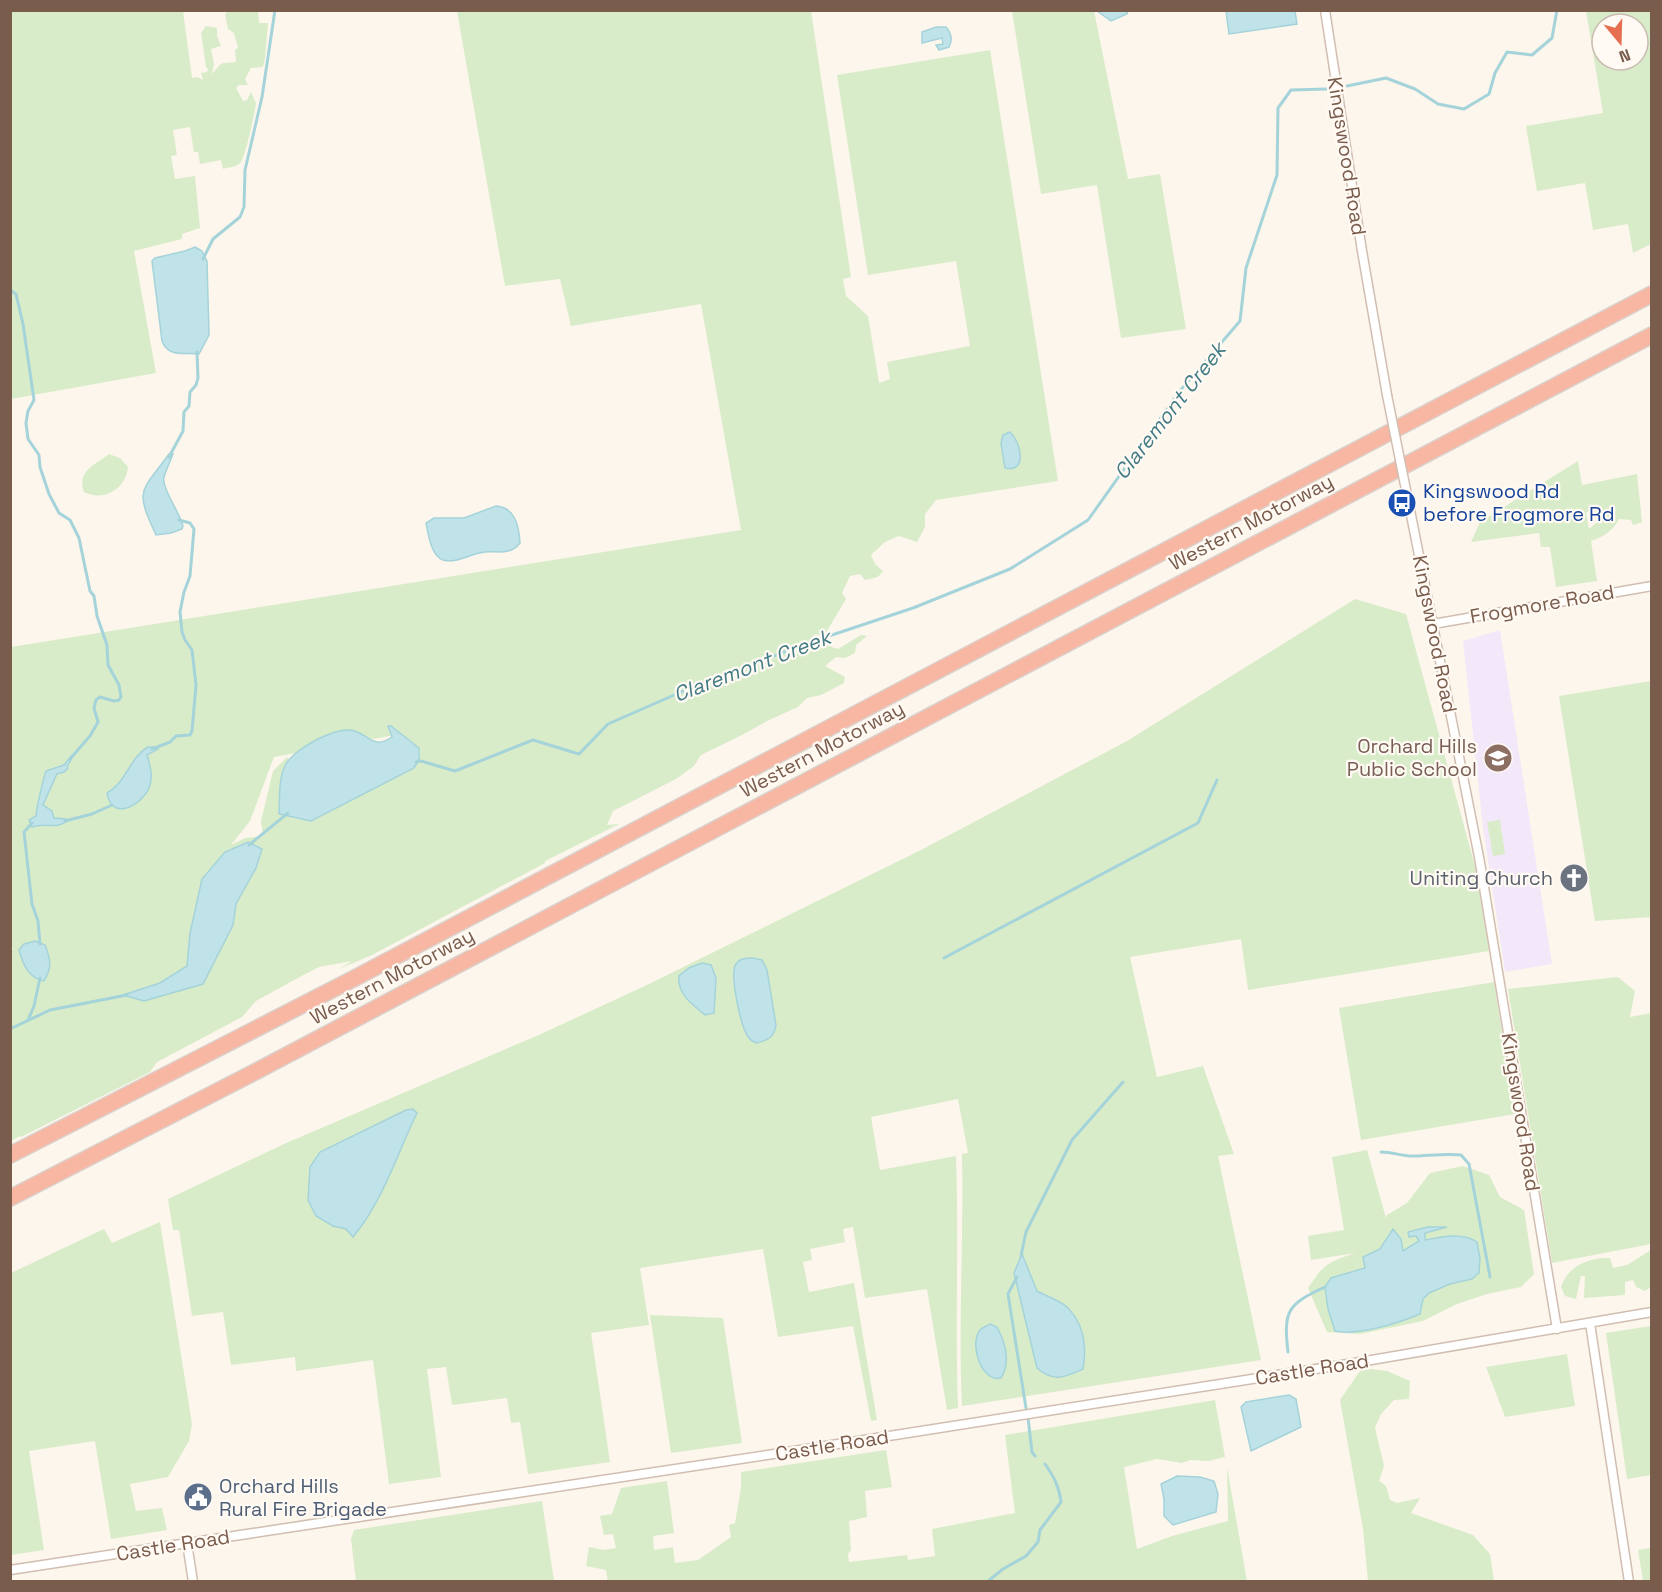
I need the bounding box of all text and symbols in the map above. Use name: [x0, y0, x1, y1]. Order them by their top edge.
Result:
north arrow: [1590, 12, 1650, 72]
text: N: [1616, 44, 1633, 67]
street label: Kingswood Road: [1322, 75, 1372, 237]
water label: Claremont Creek: [1108, 335, 1233, 485]
street label: Western Motorway: [1164, 468, 1338, 576]
place label: Kingswood Rd before Frogmore Rd: [1423, 478, 1615, 527]
bus stop icon: Kingswood Rd before Frogmore Rd: [1386, 487, 1418, 519]
street label: Kingswood Road: [1407, 553, 1463, 715]
street label: Frogmore Road: [1468, 579, 1616, 629]
water label: Claremont Creek: [669, 622, 837, 708]
street label: Western Motorway: [735, 695, 909, 803]
place label: Orchard Hills Public School: [1347, 733, 1477, 782]
school or university icon: Orchard Hills Public School: [1482, 742, 1514, 774]
church icon: Uniting Church: [1558, 862, 1590, 894]
place label: Uniting Church: [1410, 865, 1553, 891]
street label: Western Motorway: [305, 922, 479, 1030]
street label: Kingswood Road: [1496, 1031, 1546, 1193]
street label: Castle Road: [1253, 1347, 1371, 1391]
street label: Castle Road: [773, 1423, 891, 1467]
place label: Orchard Hills Rural Fire Brigade: [219, 1473, 387, 1522]
public building icon: Orchard Hills Rural Fire Brigade: [182, 1481, 214, 1513]
street label: Castle Road: [114, 1523, 232, 1567]

